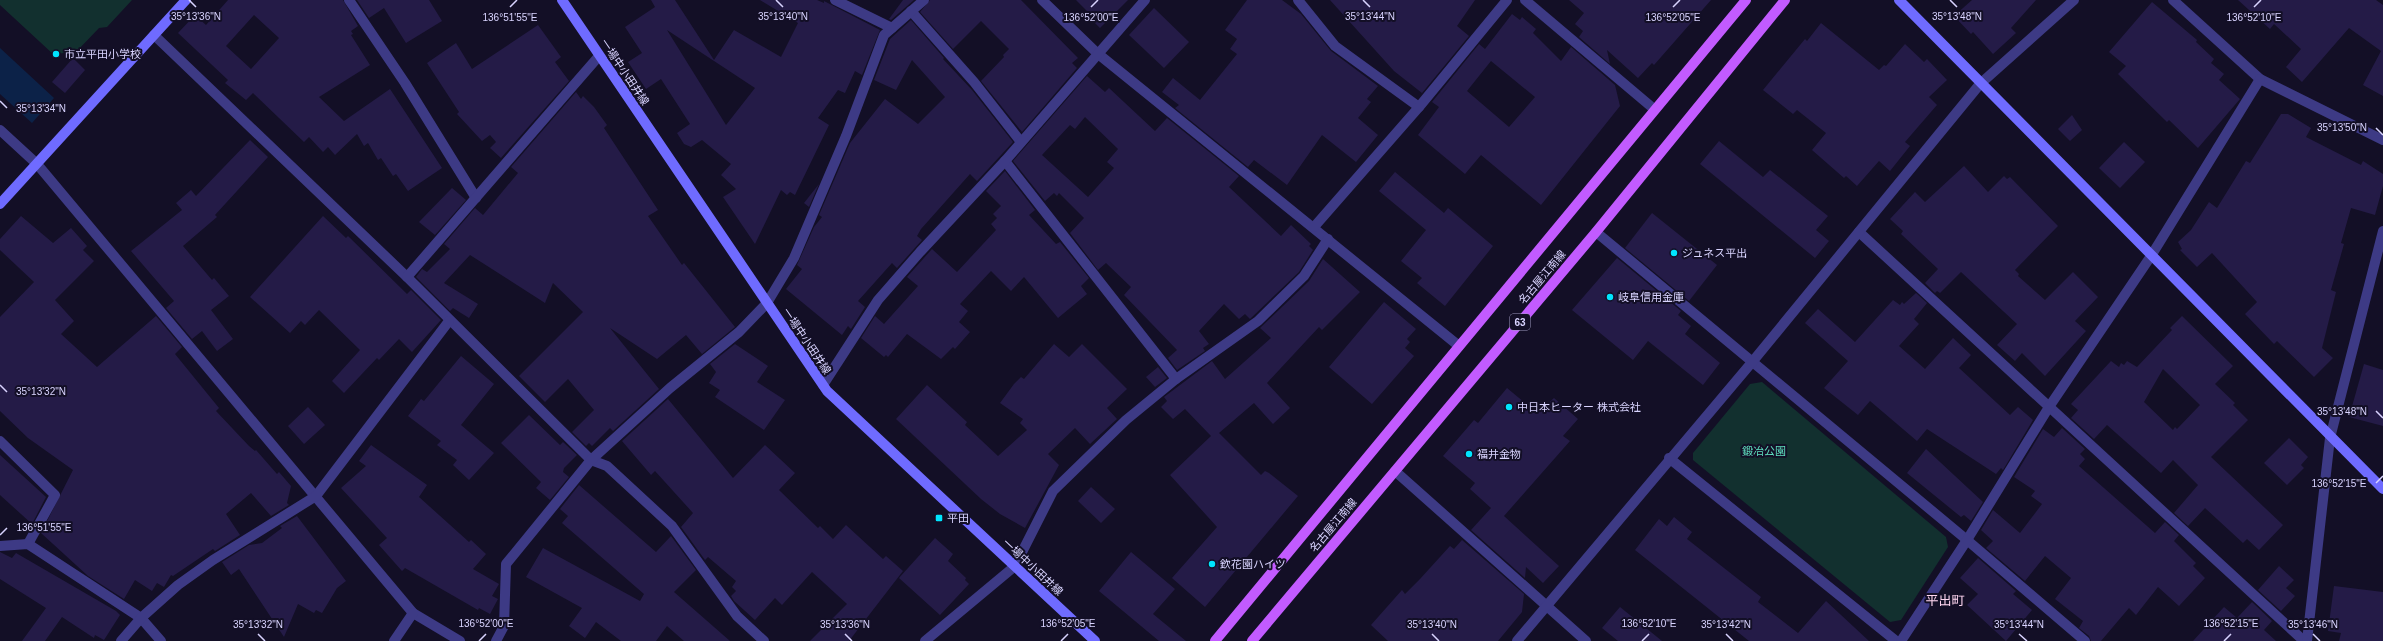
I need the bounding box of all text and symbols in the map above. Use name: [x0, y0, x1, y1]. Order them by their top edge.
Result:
text: 35°13'36"N: [171, 11, 221, 22]
text: 35°13'40"N: [758, 11, 808, 22]
text: 35°13'44"N: [1345, 11, 1395, 22]
text: 35°13'48"N: [1932, 11, 1982, 22]
text: 136°51'55"E: [482, 12, 538, 23]
text: 136°52'00"E: [1063, 12, 1119, 23]
text: 136°52'05"E: [1645, 12, 1701, 23]
text: 136°52'10"E: [2226, 12, 2282, 23]
street label: 一場中小田井線: [598, 37, 652, 107]
place label: 市立平田小学校: [64, 48, 141, 60]
marker: 市立平田小学校: [51, 49, 61, 59]
text: 35°13'34"N: [16, 103, 66, 114]
text: 35°13'50"N: [2317, 122, 2367, 133]
place label: ジュネス平出: [1682, 247, 1747, 259]
street label: 名古屋江南線: [1516, 248, 1568, 306]
marker: ジュネス平出: [1669, 248, 1679, 258]
place label: 岐阜信用金庫: [1618, 291, 1684, 303]
marker: 岐阜信用金庫: [1605, 292, 1615, 302]
street label: 一場中小田井線: [780, 306, 834, 376]
road number: 63: [1510, 314, 1530, 330]
text: 35°13'32"N: [16, 386, 66, 397]
place label: 中日本ヒーター 株式会社: [1517, 401, 1641, 413]
marker: 中日本ヒーター 株式会社: [1504, 402, 1514, 412]
text: 35°13'48"N: [2317, 406, 2367, 417]
park label: 鍛冶公園: [1742, 445, 1786, 457]
place label: 福井金物: [1477, 448, 1521, 460]
marker: 福井金物: [1464, 449, 1474, 459]
text: 136°52'15"E: [2311, 478, 2367, 489]
street label: 名古屋江南線: [1307, 496, 1359, 554]
place label: 平田: [947, 512, 969, 524]
marker: 平田: [934, 513, 944, 523]
text: 136°51'55"E: [16, 522, 72, 533]
street label: 一場中小田井線: [1001, 536, 1065, 598]
place label: 欽花園ハイツ: [1220, 558, 1286, 570]
marker: 欽花園ハイツ: [1207, 559, 1217, 569]
district label: 平出町: [1925, 593, 1965, 608]
text: 136°52'00"E: [458, 618, 514, 629]
text: 136°52'05"E: [1040, 618, 1096, 629]
text: 136°52'10"E: [1621, 618, 1677, 629]
text: 136°52'15"E: [2203, 618, 2259, 629]
text: 35°13'32"N: [233, 619, 283, 630]
text: 35°13'36"N: [820, 619, 870, 630]
text: 35°13'40"N: [1407, 619, 1457, 630]
text: 35°13'42"N: [1701, 619, 1751, 630]
text: 35°13'44"N: [1994, 619, 2044, 630]
text: 35°13'46"N: [2288, 619, 2338, 630]

